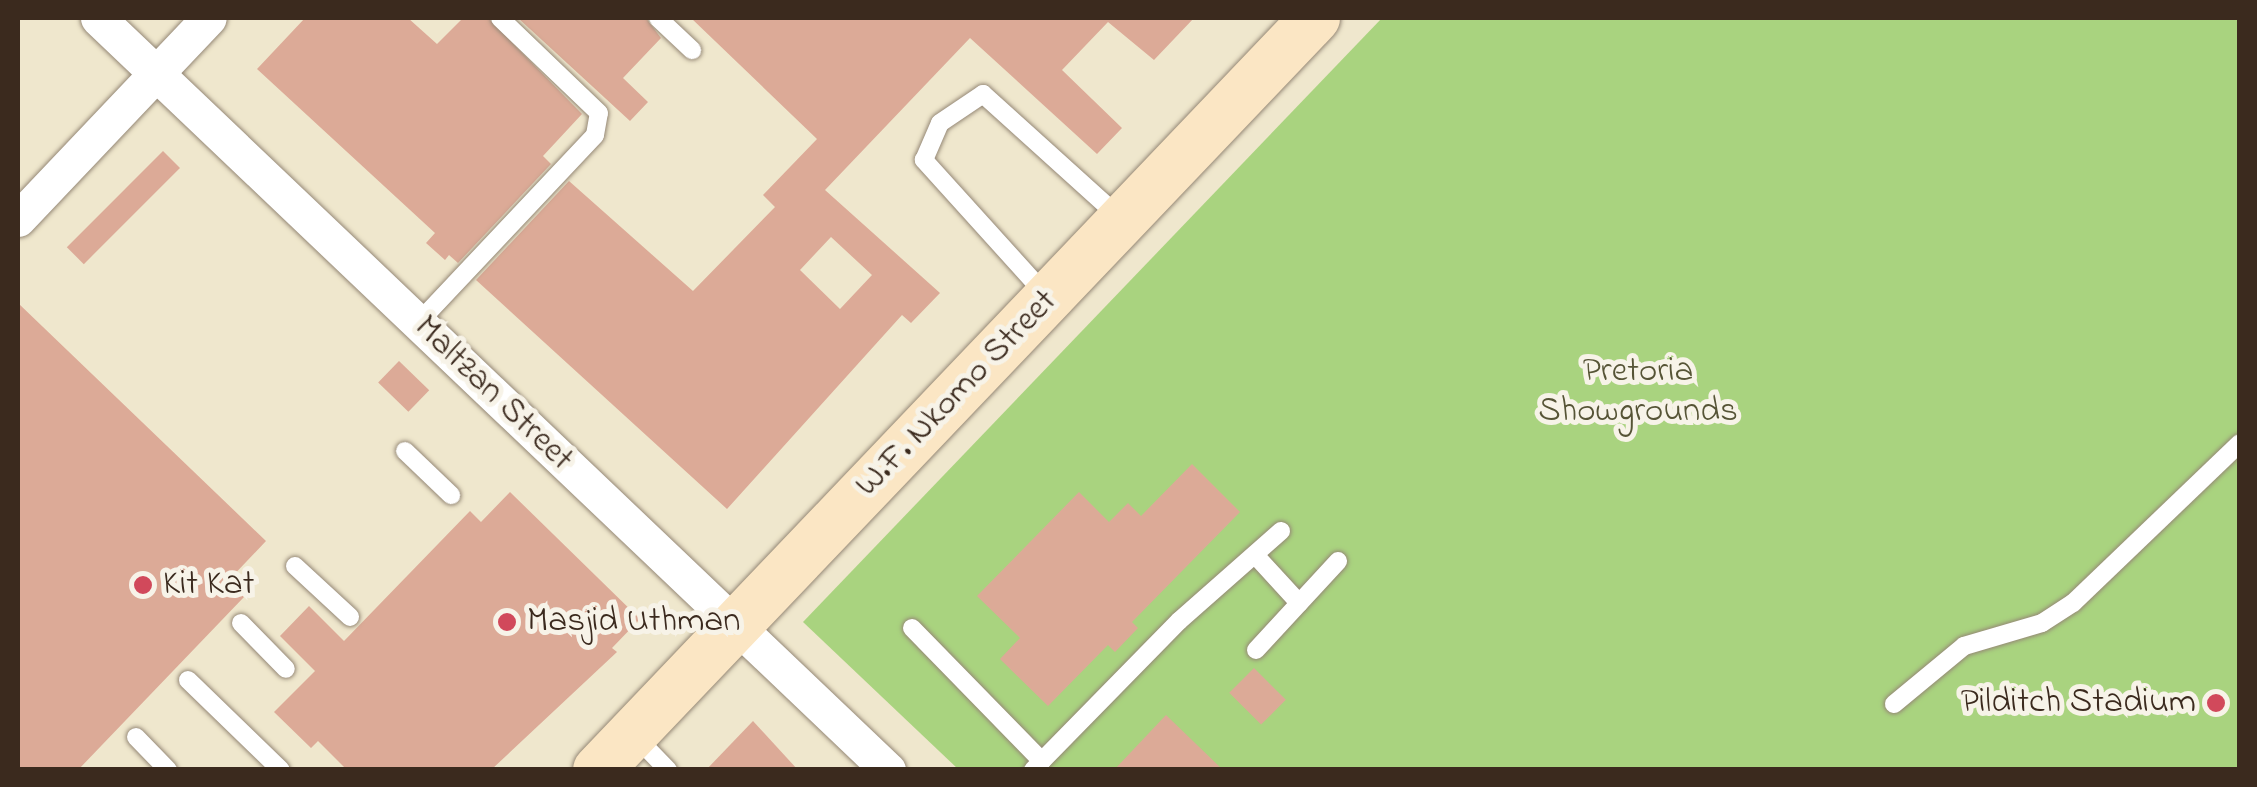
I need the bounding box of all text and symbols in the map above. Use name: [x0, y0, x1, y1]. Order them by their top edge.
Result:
street label: W.F. Nkomo Street: [847, 281, 1067, 507]
street label: Maltzan Street: [404, 307, 582, 481]
park label: Pretoria Showgrounds: [1538, 351, 1738, 433]
place label: Kit Kat: [163, 564, 254, 606]
marker: Kit Kat: [132, 574, 154, 596]
place label: Masjid Uthman: [527, 601, 740, 643]
marker: Masjid Uthman: [496, 611, 518, 633]
place label: Pilditch Stadium: [1961, 682, 2196, 724]
marker: Pilditch Stadium: [2205, 692, 2227, 714]

